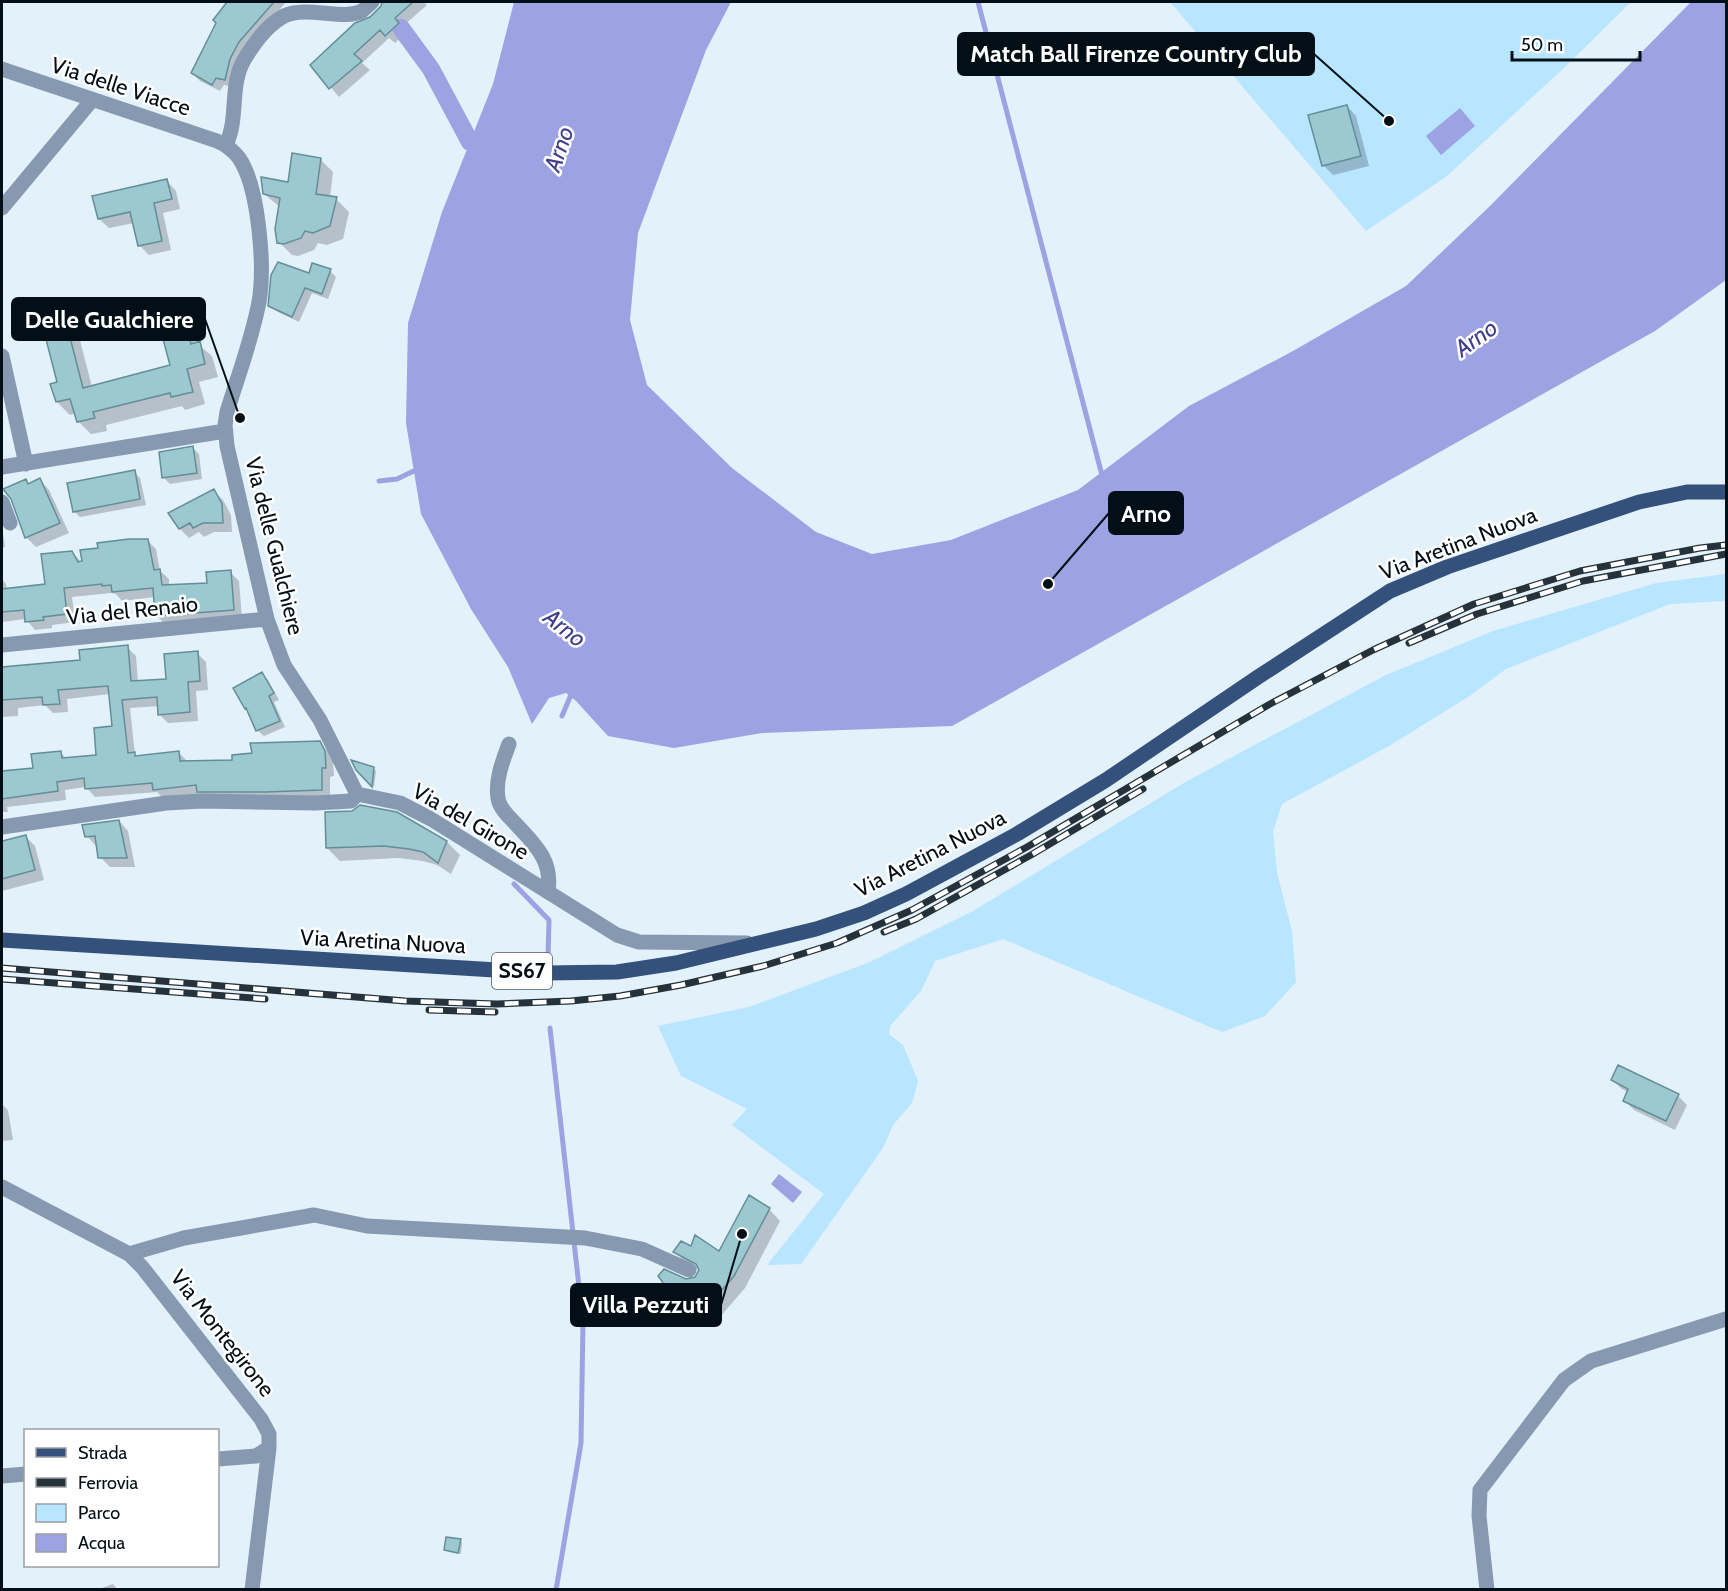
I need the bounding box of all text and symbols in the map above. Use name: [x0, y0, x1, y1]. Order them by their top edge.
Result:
scale bar: [1512, 24, 1640, 62]
callout: Match Ball Firenze Country Club: [958, 33, 1314, 75]
text: 50 m: [1521, 34, 1563, 56]
text: Match Ball Firenze Country Club: [970, 39, 1302, 68]
street label: Via delle Viacce: [48, 51, 194, 122]
water label: Arno: [537, 123, 580, 176]
callout: Delle Gualchiere: [12, 298, 205, 340]
text: Delle Gualchiere: [24, 305, 194, 334]
water label: Arno: [1448, 313, 1503, 363]
street label: Via delle Gualchiere: [239, 455, 310, 638]
callout: Arno: [1109, 492, 1183, 534]
text: Arno: [1121, 499, 1171, 528]
street label: Via Aretina Nuova: [1376, 501, 1541, 586]
street label: Via del Renaio: [65, 590, 199, 631]
water label: Arno: [538, 601, 592, 653]
street label: Via del Girone: [408, 777, 534, 866]
street label: Via Aretina Nuova: [850, 804, 1011, 903]
street label: Via Aretina Nuova: [299, 924, 467, 959]
road number: SS67: [492, 953, 552, 989]
street label: Via Montegirone: [165, 1265, 280, 1402]
callout: Villa Pezzuti: [571, 1284, 721, 1326]
text: Villa Pezzuti: [583, 1290, 709, 1319]
legend: [24, 1429, 219, 1567]
text: Strada: [78, 1442, 128, 1464]
text: Ferrovia: [78, 1472, 138, 1494]
text: Parco: [78, 1502, 120, 1524]
text: Acqua: [78, 1532, 125, 1554]

